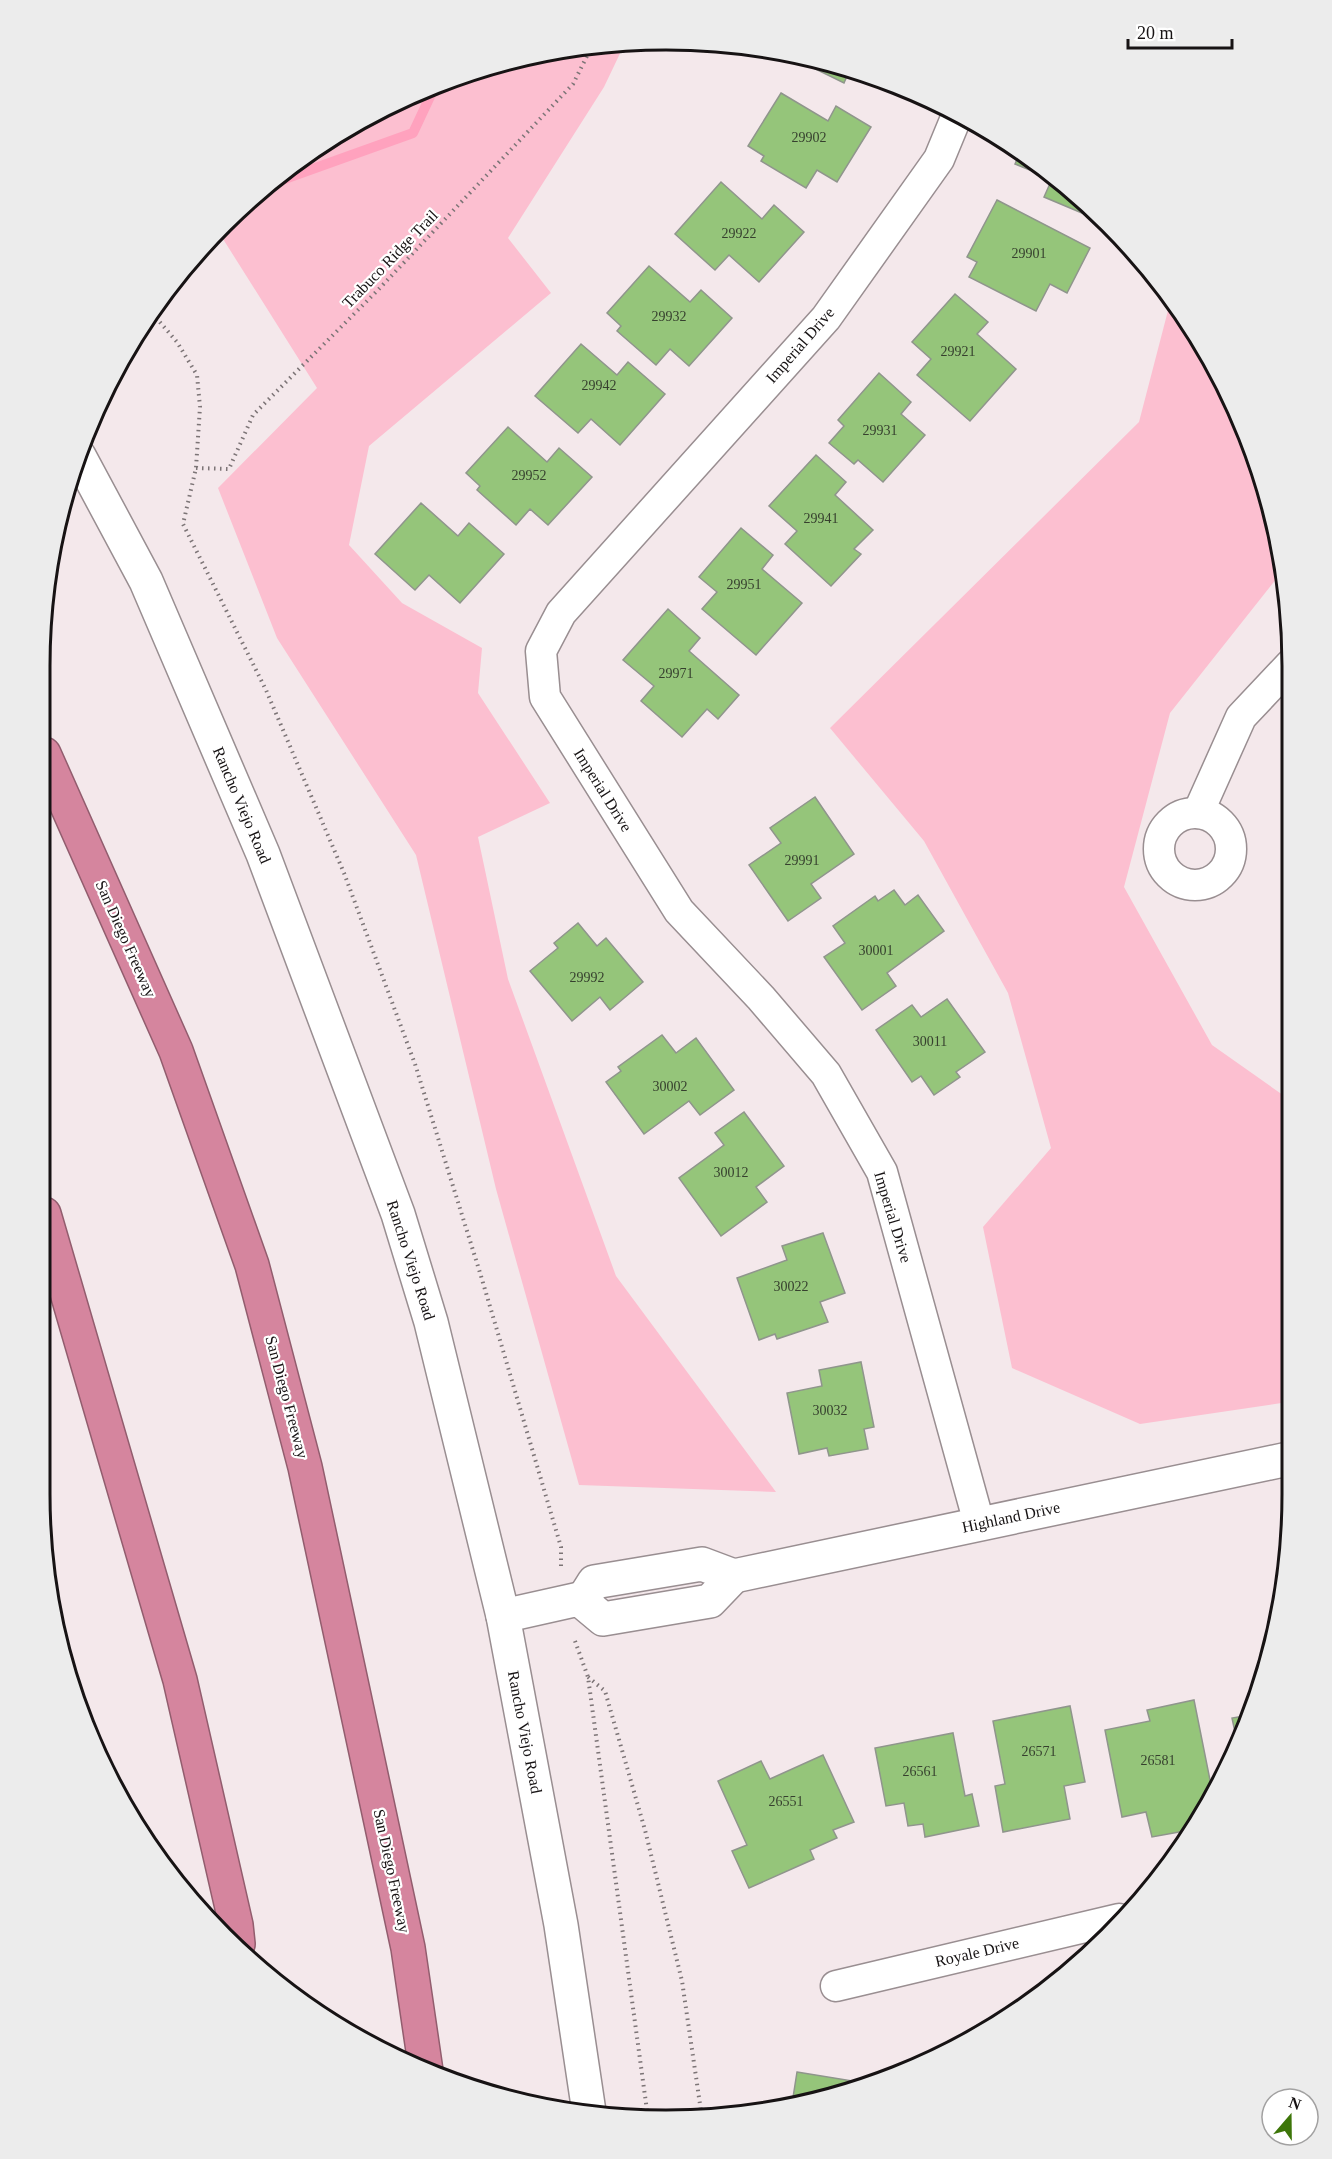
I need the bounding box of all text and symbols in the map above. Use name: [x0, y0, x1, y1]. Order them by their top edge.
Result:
scale bar: [1128, 12, 1232, 50]
text: 20 m: [1137, 23, 1174, 43]
house number: 29902: [792, 130, 827, 145]
street label: Trabuco Ridge Trail: [339, 206, 442, 312]
house number: 29922: [722, 226, 757, 241]
house number: 29901: [1012, 246, 1047, 261]
street label: Imperial Drive: [763, 304, 838, 387]
house number: 29932: [652, 309, 687, 324]
house number: 29921: [941, 344, 976, 359]
house number: 29942: [582, 378, 617, 393]
house number: 29931: [863, 423, 898, 438]
house number: 29952: [512, 468, 547, 483]
house number: 29941: [804, 511, 839, 526]
house number: 29951: [727, 577, 762, 592]
house number: 29971: [659, 666, 694, 681]
street label: Rancho Viejo Road: [209, 744, 274, 866]
street label: Imperial Drive: [570, 745, 635, 835]
house number: 29991: [785, 853, 820, 868]
street label: San Diego Freeway: [92, 878, 159, 1001]
house number: 30001: [859, 943, 894, 958]
house number: 29992: [570, 970, 605, 985]
house number: 30011: [913, 1034, 947, 1049]
house number: 30002: [653, 1079, 688, 1094]
house number: 30012: [714, 1165, 749, 1180]
street label: Imperial Drive: [870, 1169, 915, 1265]
street label: Rancho Viejo Road: [383, 1198, 438, 1322]
house number: 30022: [774, 1279, 809, 1294]
street label: San Diego Freeway: [261, 1334, 312, 1460]
house number: 30032: [813, 1403, 848, 1418]
street label: Highland Drive: [960, 1498, 1062, 1537]
street label: Rancho Viejo Road: [504, 1669, 545, 1795]
house number: 26571: [1022, 1744, 1057, 1759]
house number: 26581: [1141, 1753, 1176, 1768]
house number: 26561: [903, 1764, 938, 1779]
house number: 26551: [769, 1794, 804, 1809]
street label: San Diego Freeway: [370, 1808, 413, 1935]
street label: Royale Drive: [933, 1934, 1021, 1971]
north arrow: [1260, 2087, 1320, 2147]
text: N: [1287, 2093, 1304, 2113]

